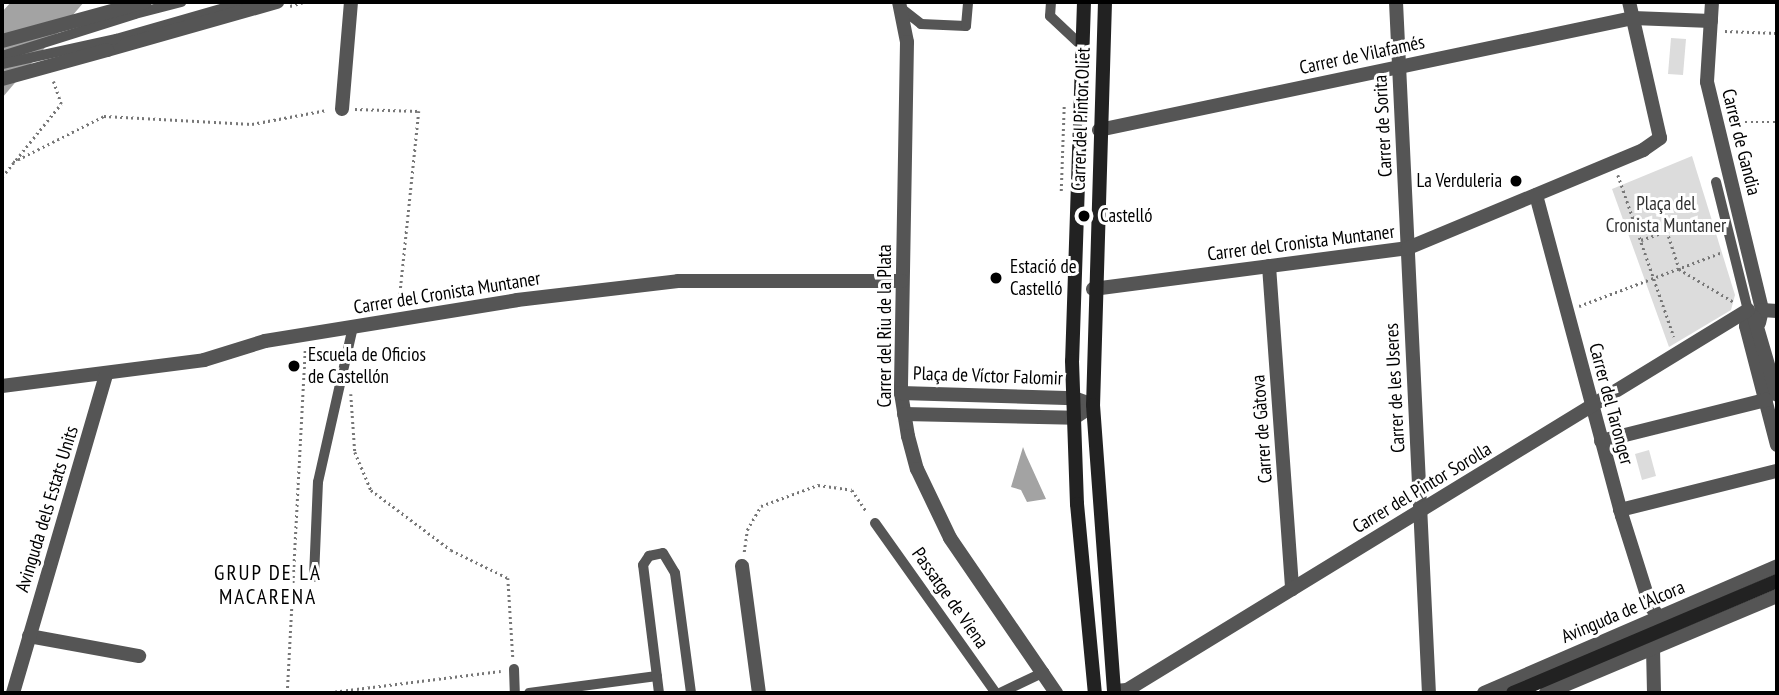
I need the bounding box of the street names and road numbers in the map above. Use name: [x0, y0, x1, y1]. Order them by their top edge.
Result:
street label: Carrer de Vilafamés: [1297, 31, 1427, 79]
street label: Carrer del Pintor Oliet: [1067, 47, 1095, 191]
street label: Carrer de Sorita: [1369, 74, 1397, 178]
street label: Carrer de Gandia: [1717, 86, 1765, 198]
street label: Carrer del Cronista Muntaner: [1206, 220, 1396, 266]
street label: Carrer del Riu de la Plata: [874, 244, 896, 408]
street label: Carrer del Cronista Muntaner: [352, 267, 542, 319]
street label: Carrer de les Useres: [1380, 322, 1410, 454]
street label: Carrer del Taronger: [1584, 340, 1638, 468]
street label: Plaça de Víctor Falomir: [912, 362, 1064, 390]
street label: Carrer de Gàtova: [1247, 374, 1277, 484]
street label: Avinguda dels Estats Units: [11, 423, 83, 595]
street label: Carrer del Pintor Sorolla: [1348, 438, 1496, 538]
street label: Passatge de Viena: [907, 543, 993, 653]
street label: Avinguda de l'Alcora: [1558, 576, 1688, 648]

